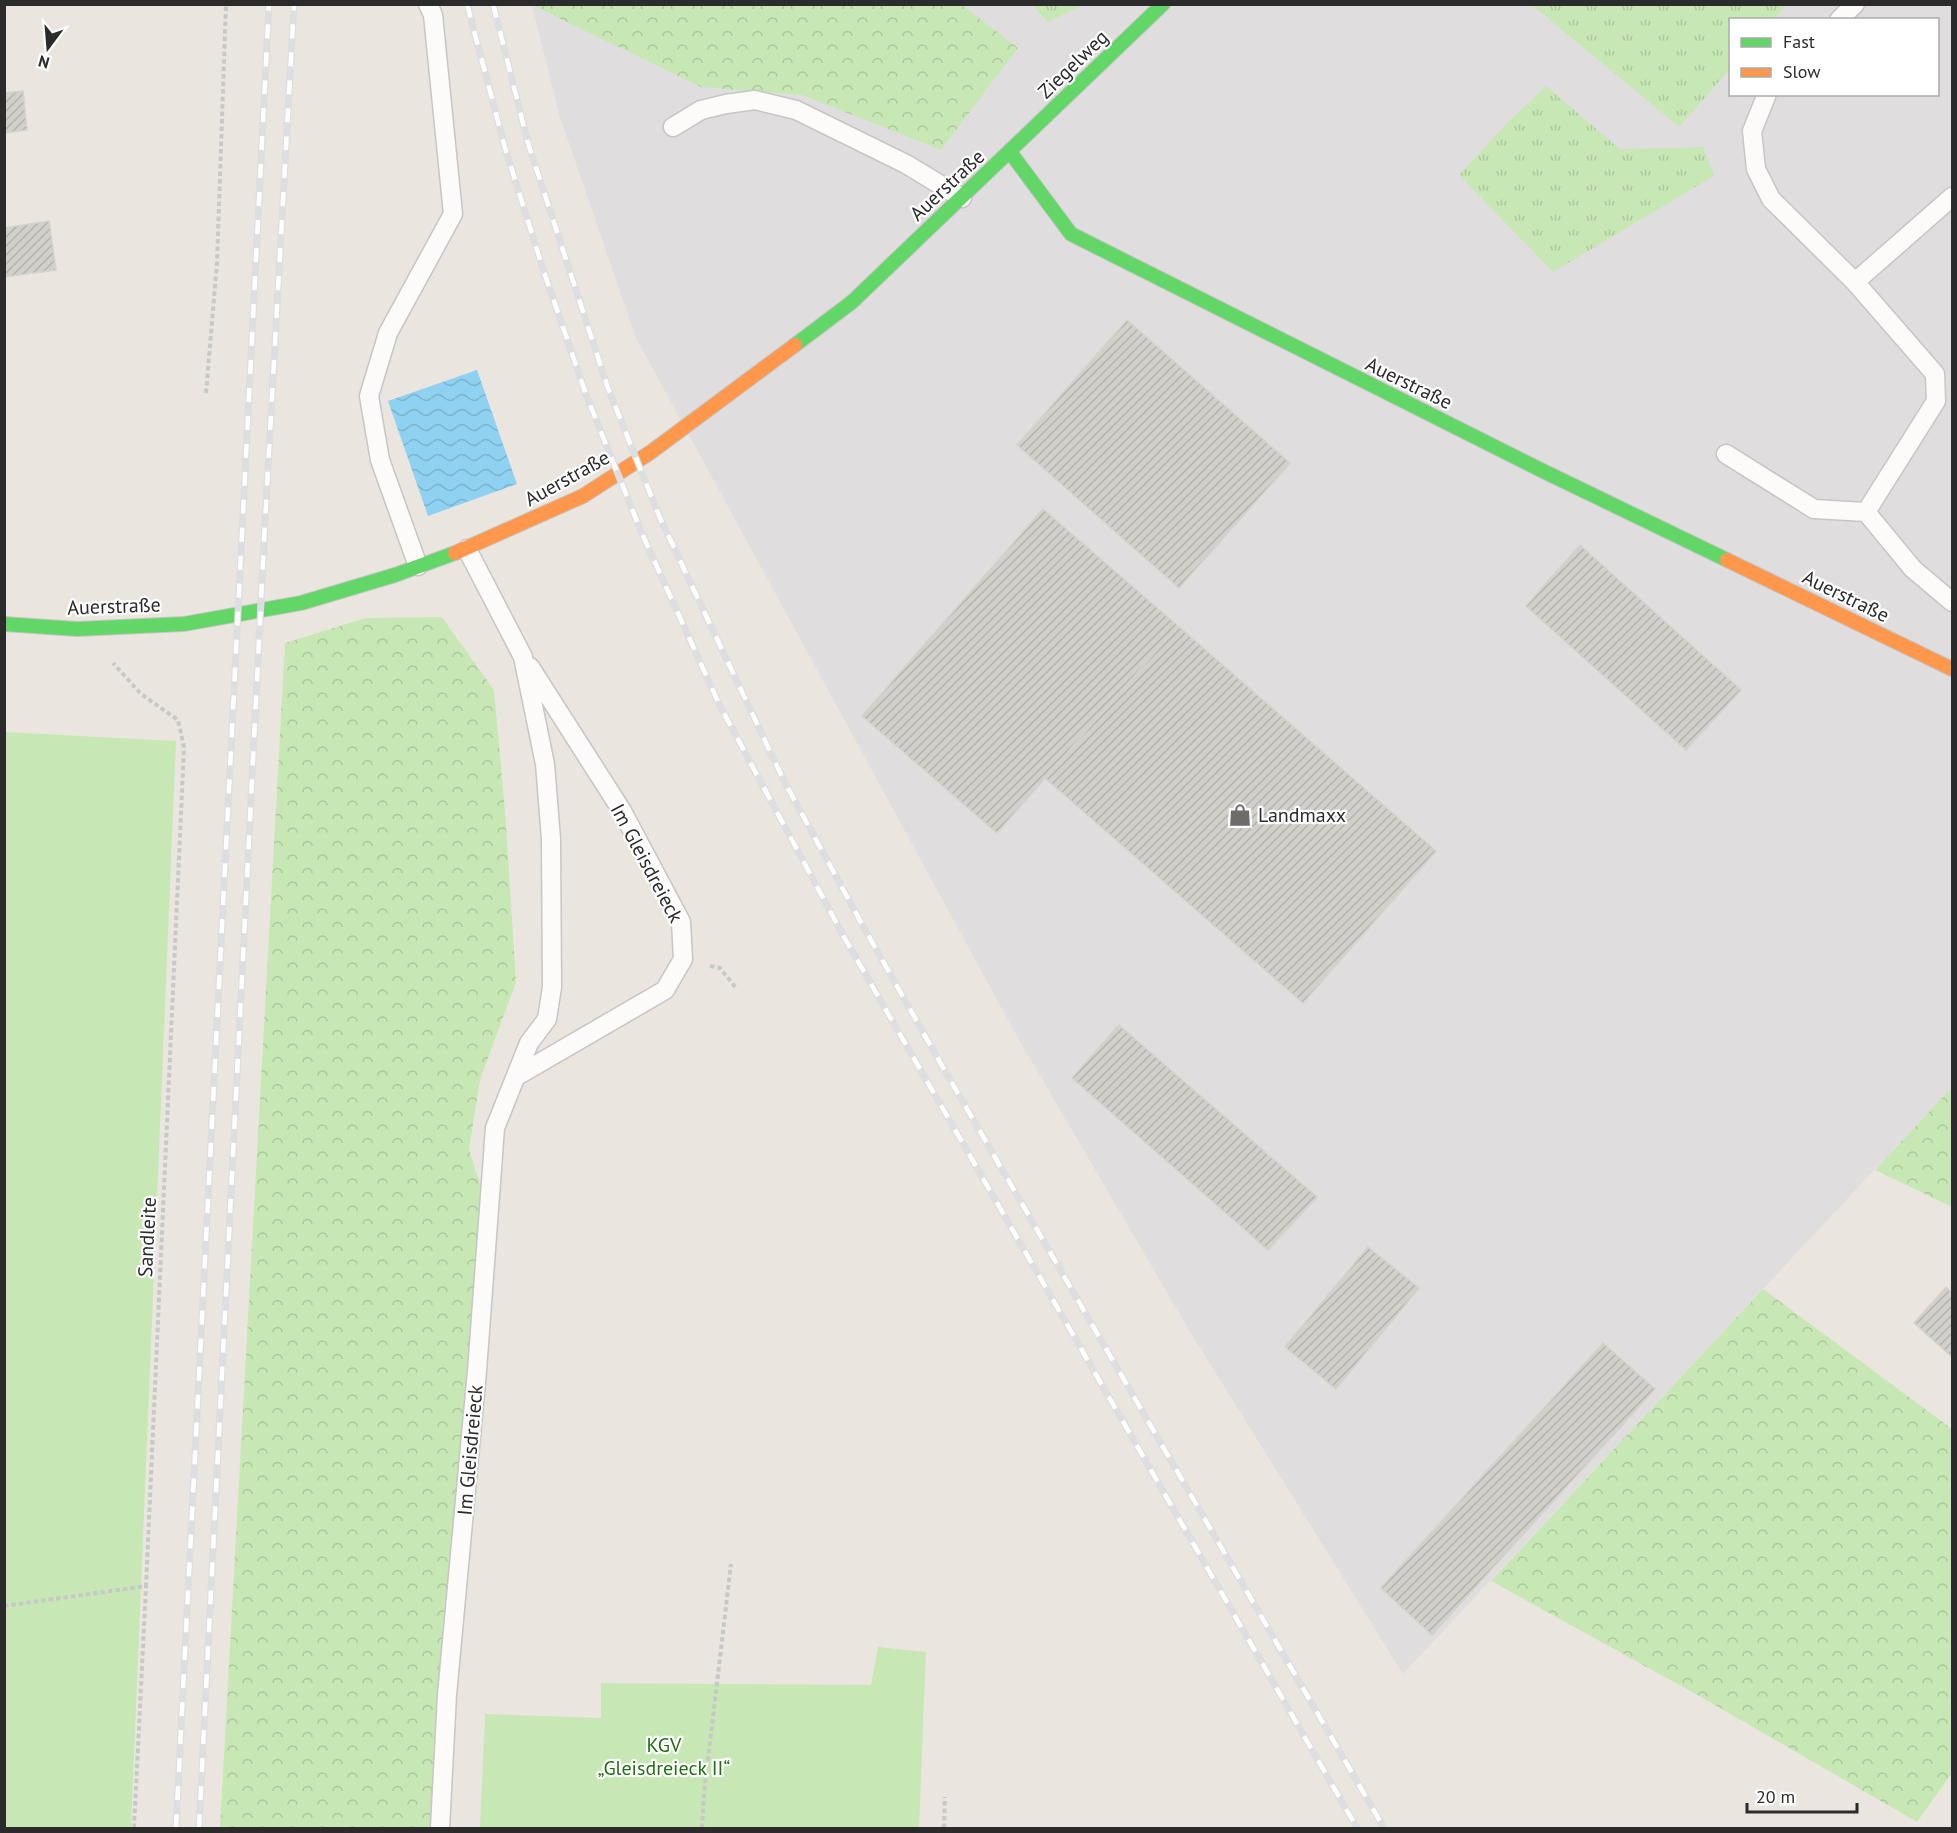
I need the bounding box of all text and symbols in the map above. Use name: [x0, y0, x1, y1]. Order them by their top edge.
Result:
north arrow: [18, 18, 78, 78]
legend: [1729, 18, 1939, 96]
street label: Ziegelweg: [1032, 24, 1114, 104]
text: Fast: [1783, 30, 1815, 53]
text: N: [36, 51, 52, 73]
text: Slow: [1783, 60, 1821, 83]
street label: Auerstraße: [904, 144, 990, 226]
street label: Auerstraße: [1361, 351, 1457, 415]
street label: Auerstraße: [520, 444, 614, 512]
street label: Auerstraße: [1798, 564, 1894, 628]
street label: Auerstraße: [67, 591, 161, 621]
street label: Im Gleisdreieck: [605, 799, 689, 927]
shop icon: Landmaxx: [1227, 802, 1253, 828]
place label: Landmaxx: [1258, 802, 1346, 828]
street label: Sandleite: [132, 1196, 162, 1278]
street label: Im Gleisdreieck: [451, 1383, 489, 1516]
park label: KGV „Gleisdreieck II“: [598, 1732, 730, 1781]
scale bar: [1747, 1776, 1856, 1814]
text: 20 m: [1756, 1785, 1795, 1808]

